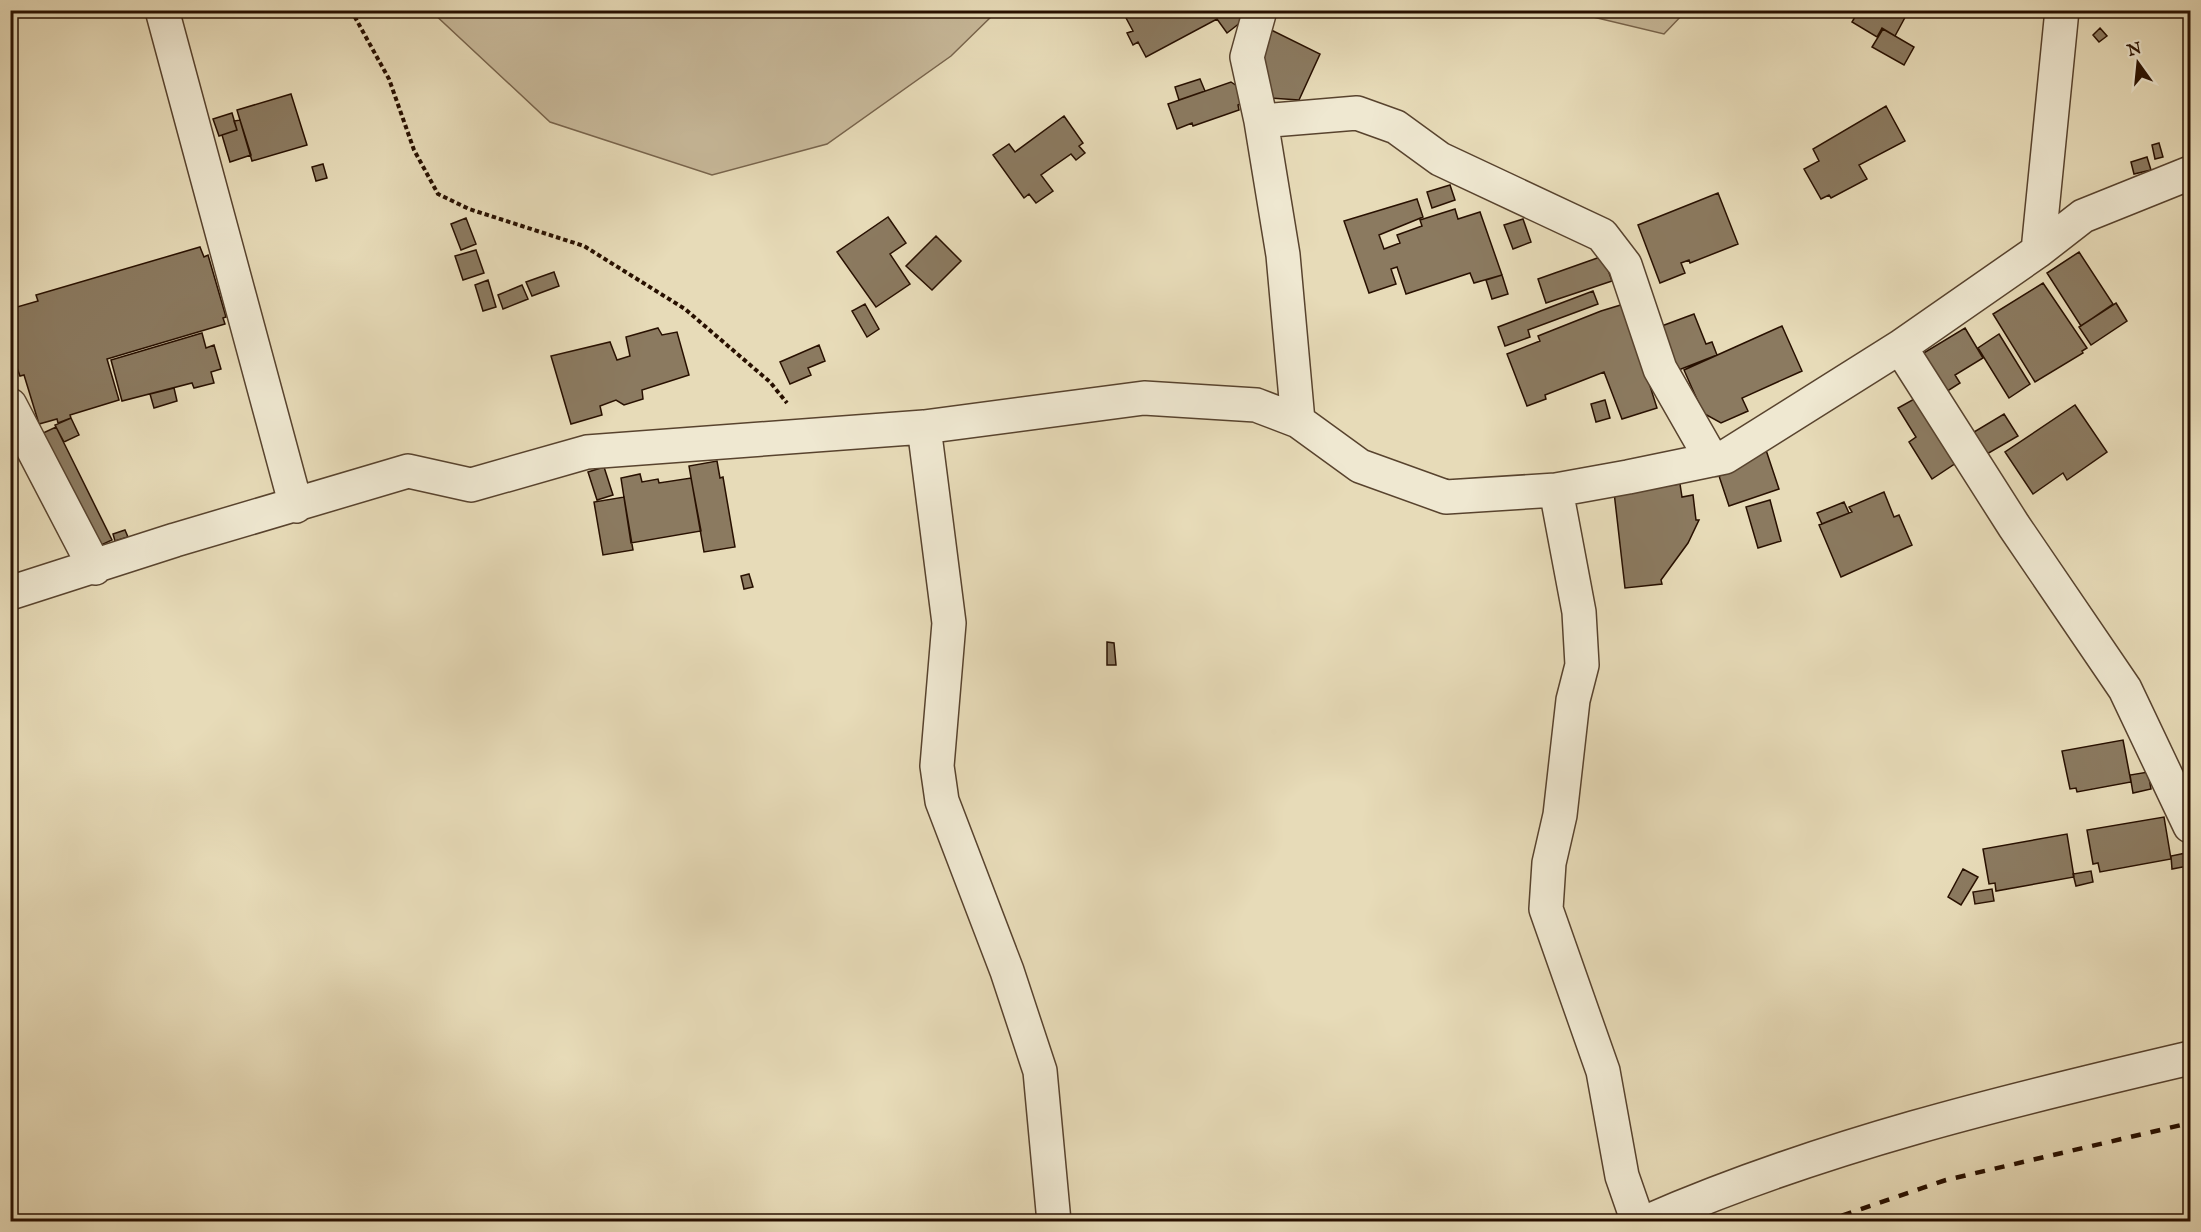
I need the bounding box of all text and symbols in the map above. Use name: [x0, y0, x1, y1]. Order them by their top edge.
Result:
north arrow: [2108, 33, 2168, 93]
text: N: [2124, 39, 2144, 62]

